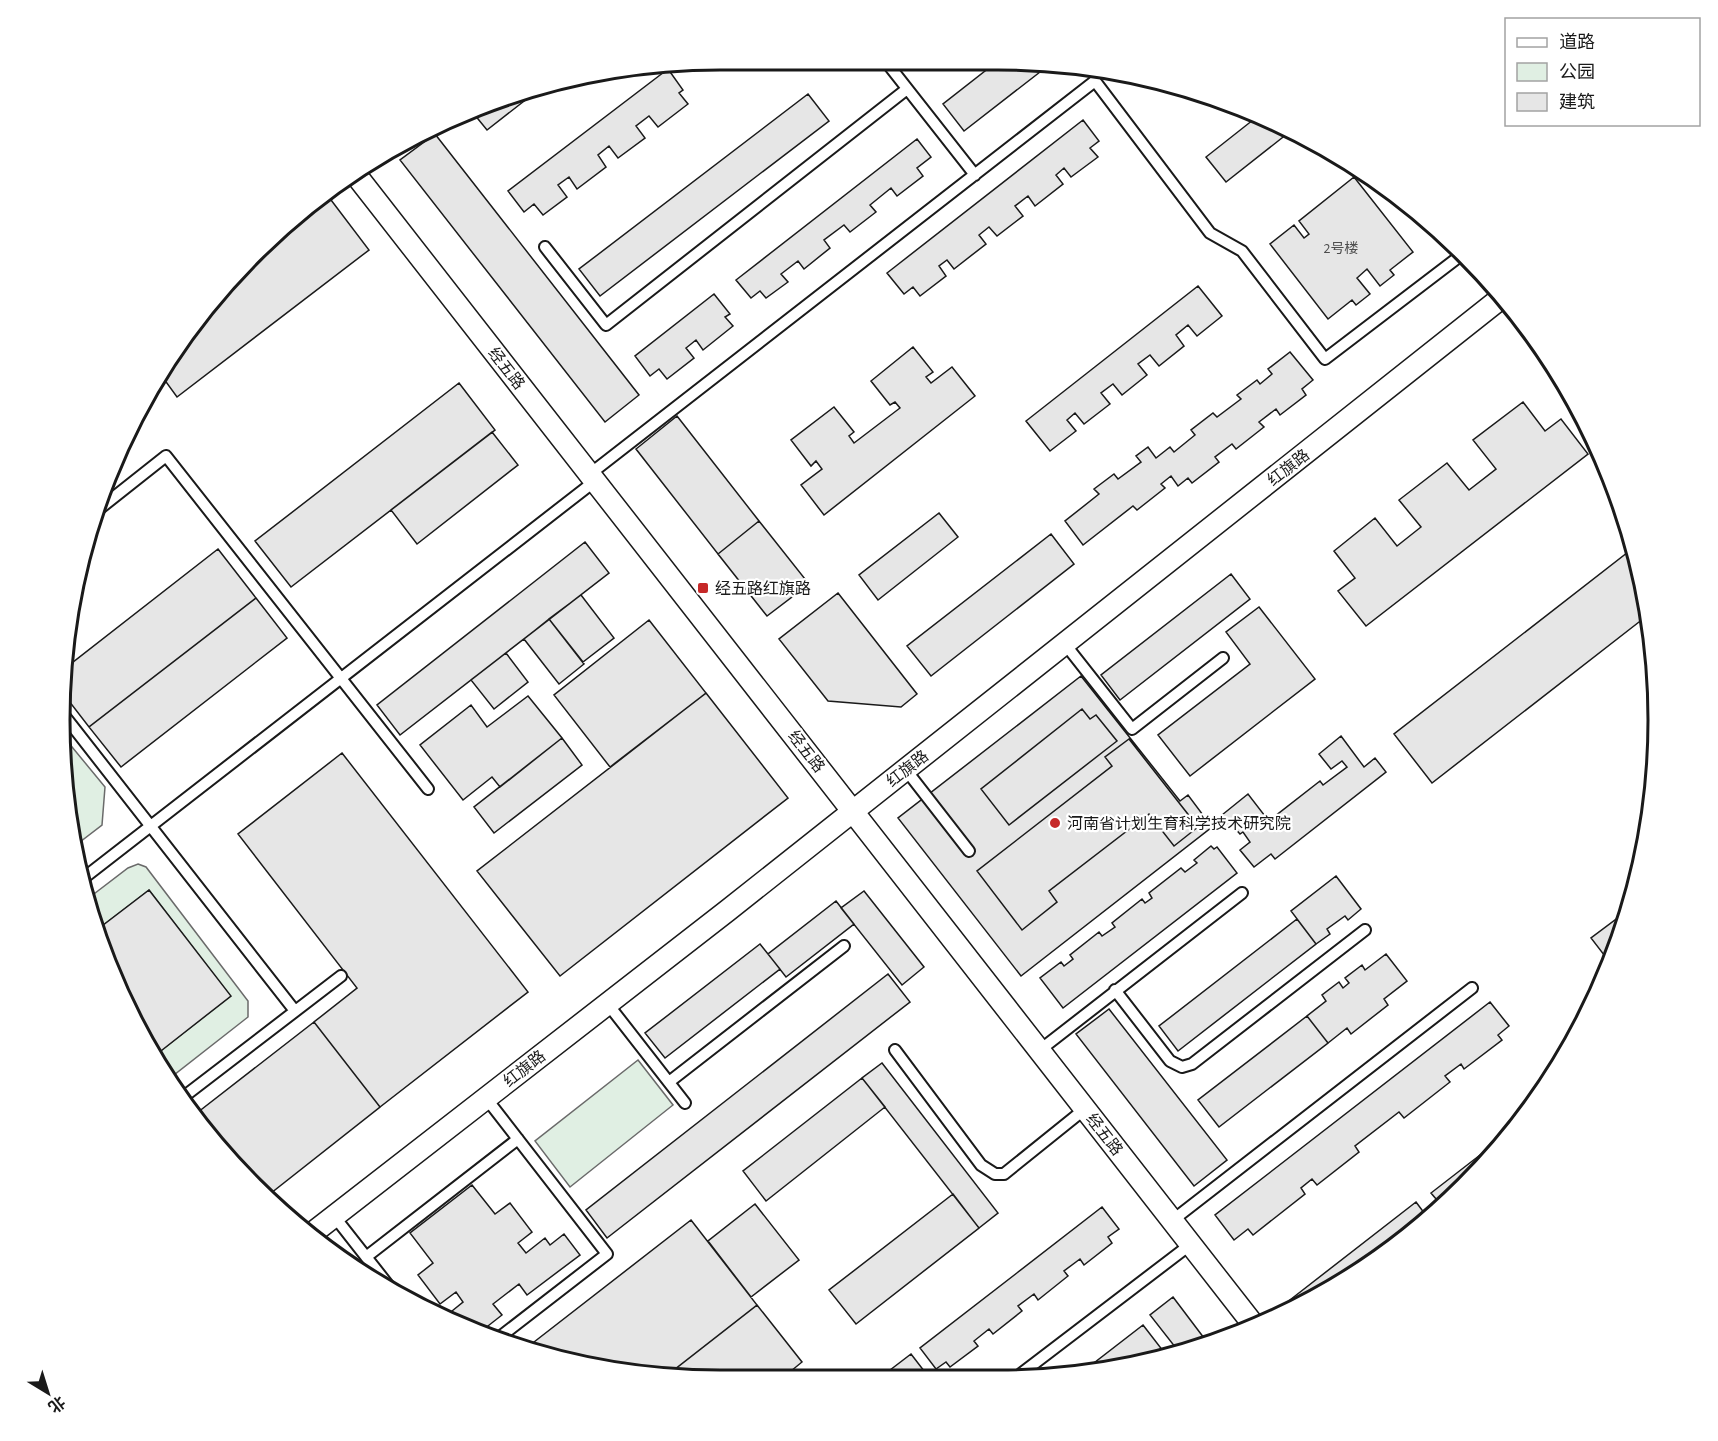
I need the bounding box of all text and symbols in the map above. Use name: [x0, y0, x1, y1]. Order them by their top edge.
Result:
legend: [1505, 18, 1700, 126]
text: 道路: [1559, 30, 1595, 55]
text: 公园: [1559, 60, 1595, 85]
text: 建筑: [1559, 90, 1595, 115]
house number: 2号楼: [1324, 239, 1358, 259]
street label: 经五路: [483, 343, 530, 394]
street label: 红旗路: [1263, 444, 1314, 491]
place label: 经五路红旗路: [715, 578, 811, 600]
marker: 经五路红旗路: [696, 581, 710, 595]
street label: 经五路: [783, 726, 830, 777]
street label: 红旗路: [882, 745, 933, 792]
place label: 河南省计划生育科学技术研究院: [1067, 813, 1291, 835]
marker: 河南省计划生育科学技术研究院: [1048, 816, 1062, 830]
street label: 红旗路: [499, 1045, 550, 1092]
street label: 经五路: [1081, 1109, 1128, 1160]
north arrow: [18, 1363, 78, 1423]
text: 北: [44, 1390, 70, 1418]

